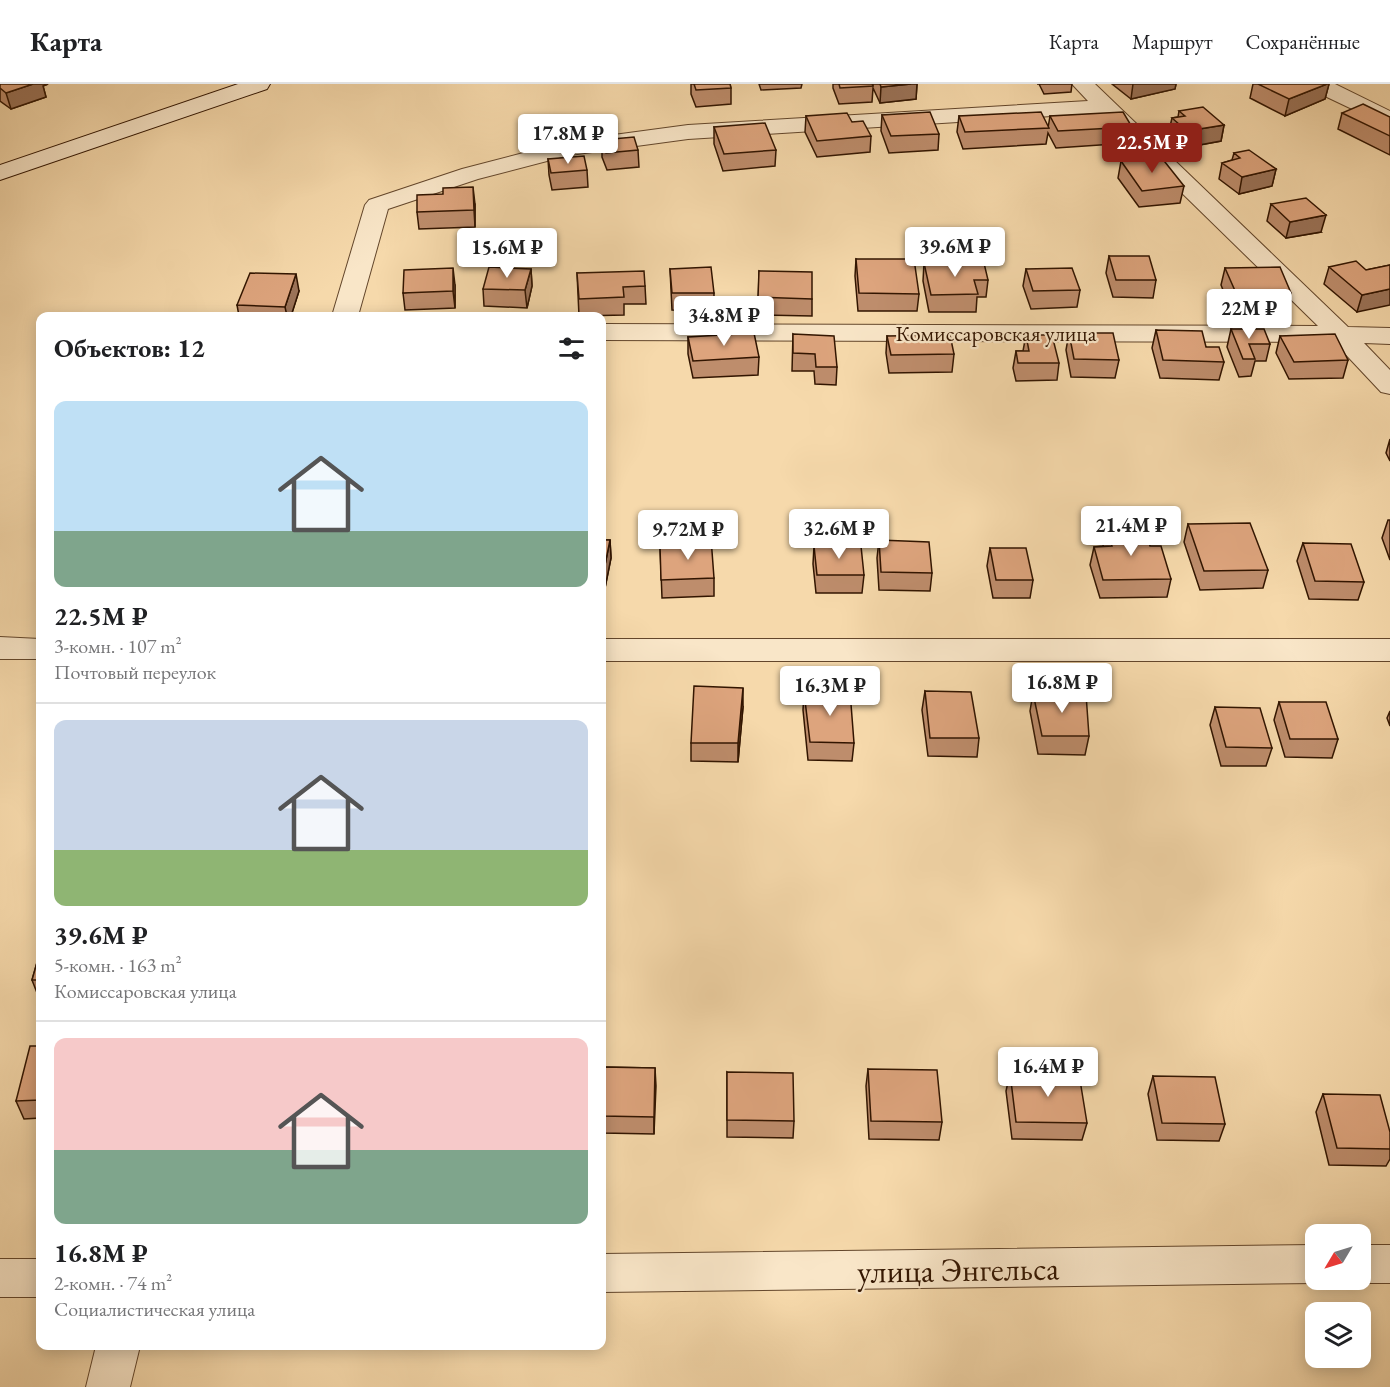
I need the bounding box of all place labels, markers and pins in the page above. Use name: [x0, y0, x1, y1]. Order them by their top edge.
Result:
pin: 17.8M ₽: [513, 114, 623, 165]
pin: 22.5M ₽: [1097, 123, 1207, 174]
pin: 39.6M ₽: [900, 227, 1010, 278]
pin: 15.6M ₽: [452, 228, 562, 279]
pin: 22M ₽: [1207, 289, 1291, 340]
pin: 34.8M ₽: [669, 296, 779, 347]
pin: 21.4M ₽: [1076, 506, 1186, 557]
pin: 32.6M ₽: [784, 509, 894, 560]
pin: 9.72M ₽: [633, 510, 743, 561]
pin: 16.8M ₽: [1007, 663, 1117, 714]
pin: 16.3M ₽: [775, 666, 885, 717]
pin: 16.4M ₽: [993, 1047, 1103, 1098]

